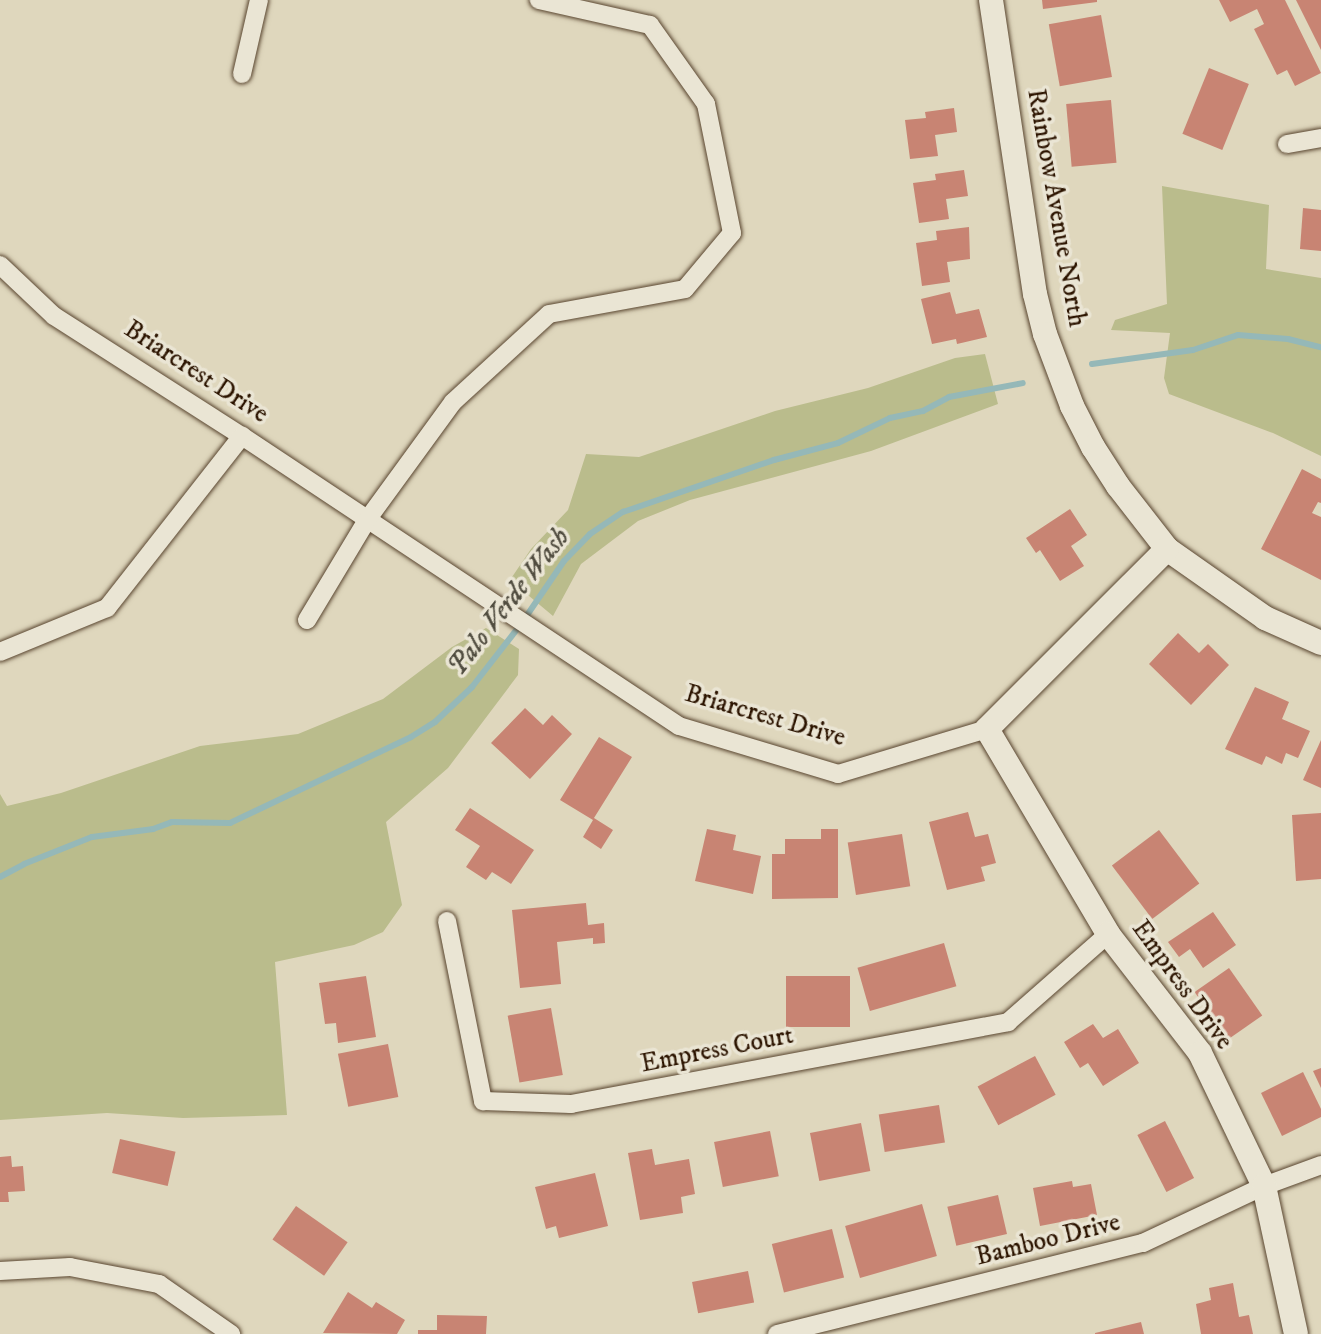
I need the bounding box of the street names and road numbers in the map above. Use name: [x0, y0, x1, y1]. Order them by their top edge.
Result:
street label: Rainbow Avenue North: [1020, 87, 1092, 329]
street label: Briarcrest Drive: [118, 314, 274, 430]
street label: Briarcrest Drive: [681, 678, 849, 754]
street label: Empress Drive: [1125, 914, 1239, 1056]
street label: Empress Court: [638, 1020, 796, 1080]
street label: Bamboo Drive: [972, 1207, 1124, 1273]

